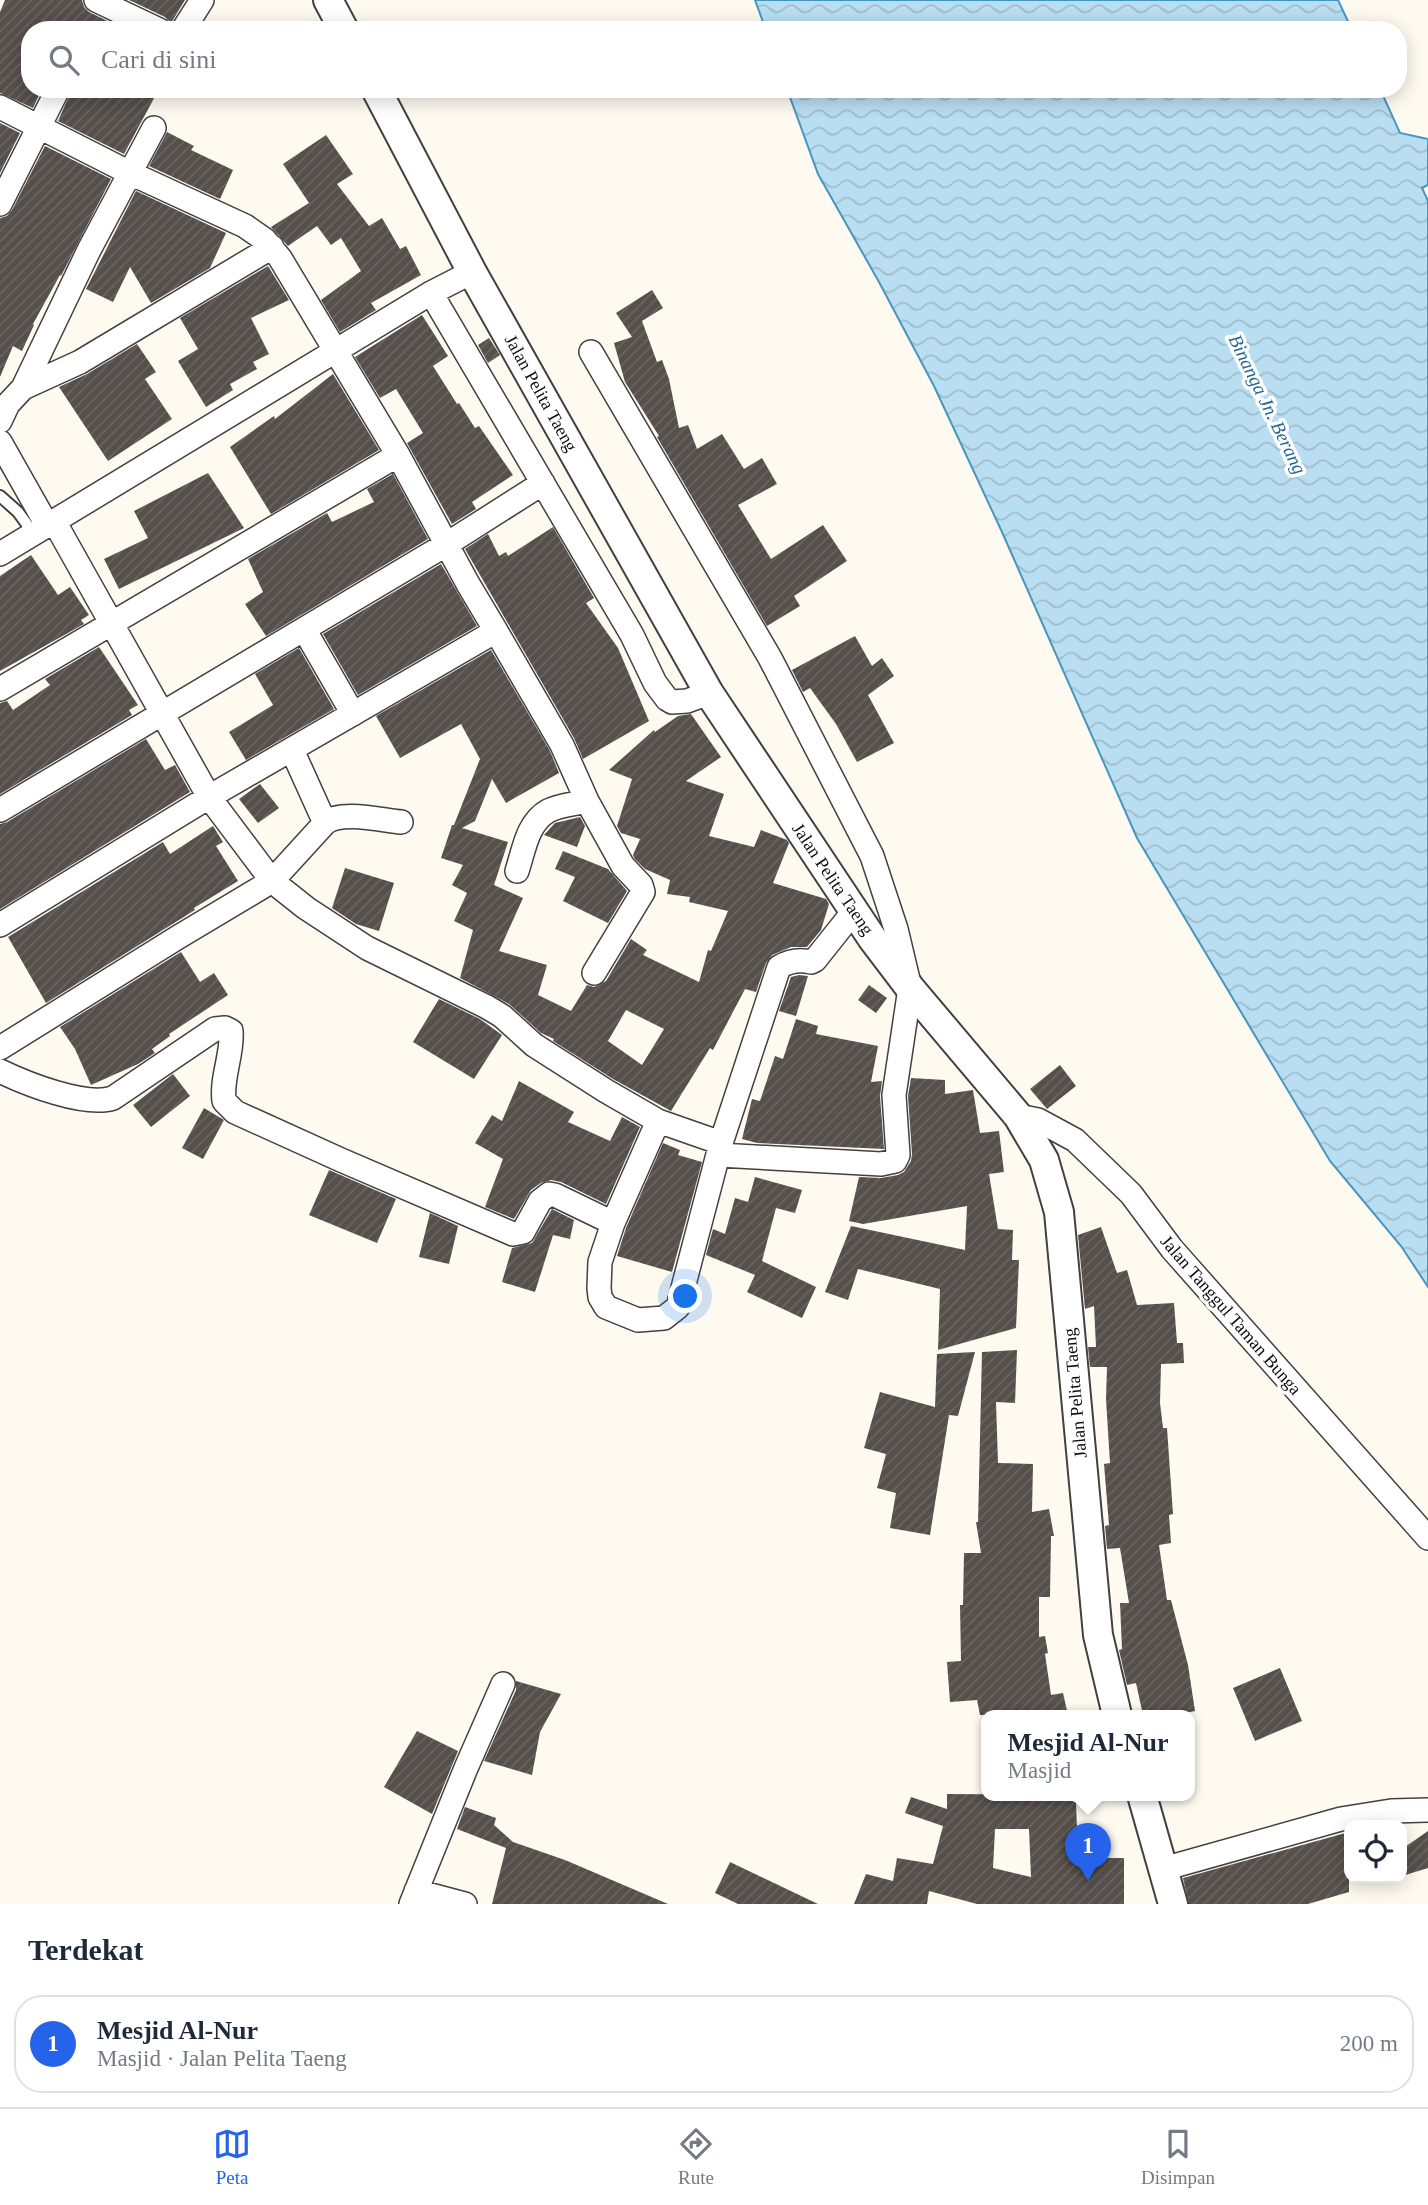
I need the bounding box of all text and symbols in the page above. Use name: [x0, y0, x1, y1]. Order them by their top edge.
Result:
search box: [21, 21, 1407, 98]
icon: search: [45, 41, 83, 79]
text: Cari di sini: [101, 45, 217, 74]
street label: Jalan Pelita Taeng: [501, 331, 581, 455]
water label: Binanga Jn. Berang: [1225, 331, 1310, 477]
street label: Jalan Pelita Taeng: [788, 819, 878, 939]
street label: Jalan Tanggul Taman Bunga: [1156, 1231, 1306, 1399]
your location: [668, 1279, 702, 1313]
street label: Jalan Pelita Taeng: [1059, 1327, 1091, 1459]
popup: [981, 1710, 1195, 1801]
text: Mesjid Al-Nur: [1007, 1728, 1169, 1757]
text: Masjid: [1007, 1758, 1071, 1783]
map controls: [1344, 1820, 1407, 1883]
button: locate: [1344, 1820, 1407, 1883]
pin: 1: [1065, 1823, 1111, 1881]
text: Terdekat: [28, 1933, 144, 1966]
text: Mesjid Al-Nur: [97, 2016, 258, 2045]
text: 1: [47, 2031, 59, 2056]
text: 200 m: [1340, 2031, 1398, 2056]
text: Masjid · Jalan Pelita Taeng: [97, 2046, 347, 2071]
tab: Peta: [213, 2125, 251, 2189]
tab: Rute: [677, 2125, 715, 2189]
tab: Disimpan: [1141, 2125, 1215, 2189]

